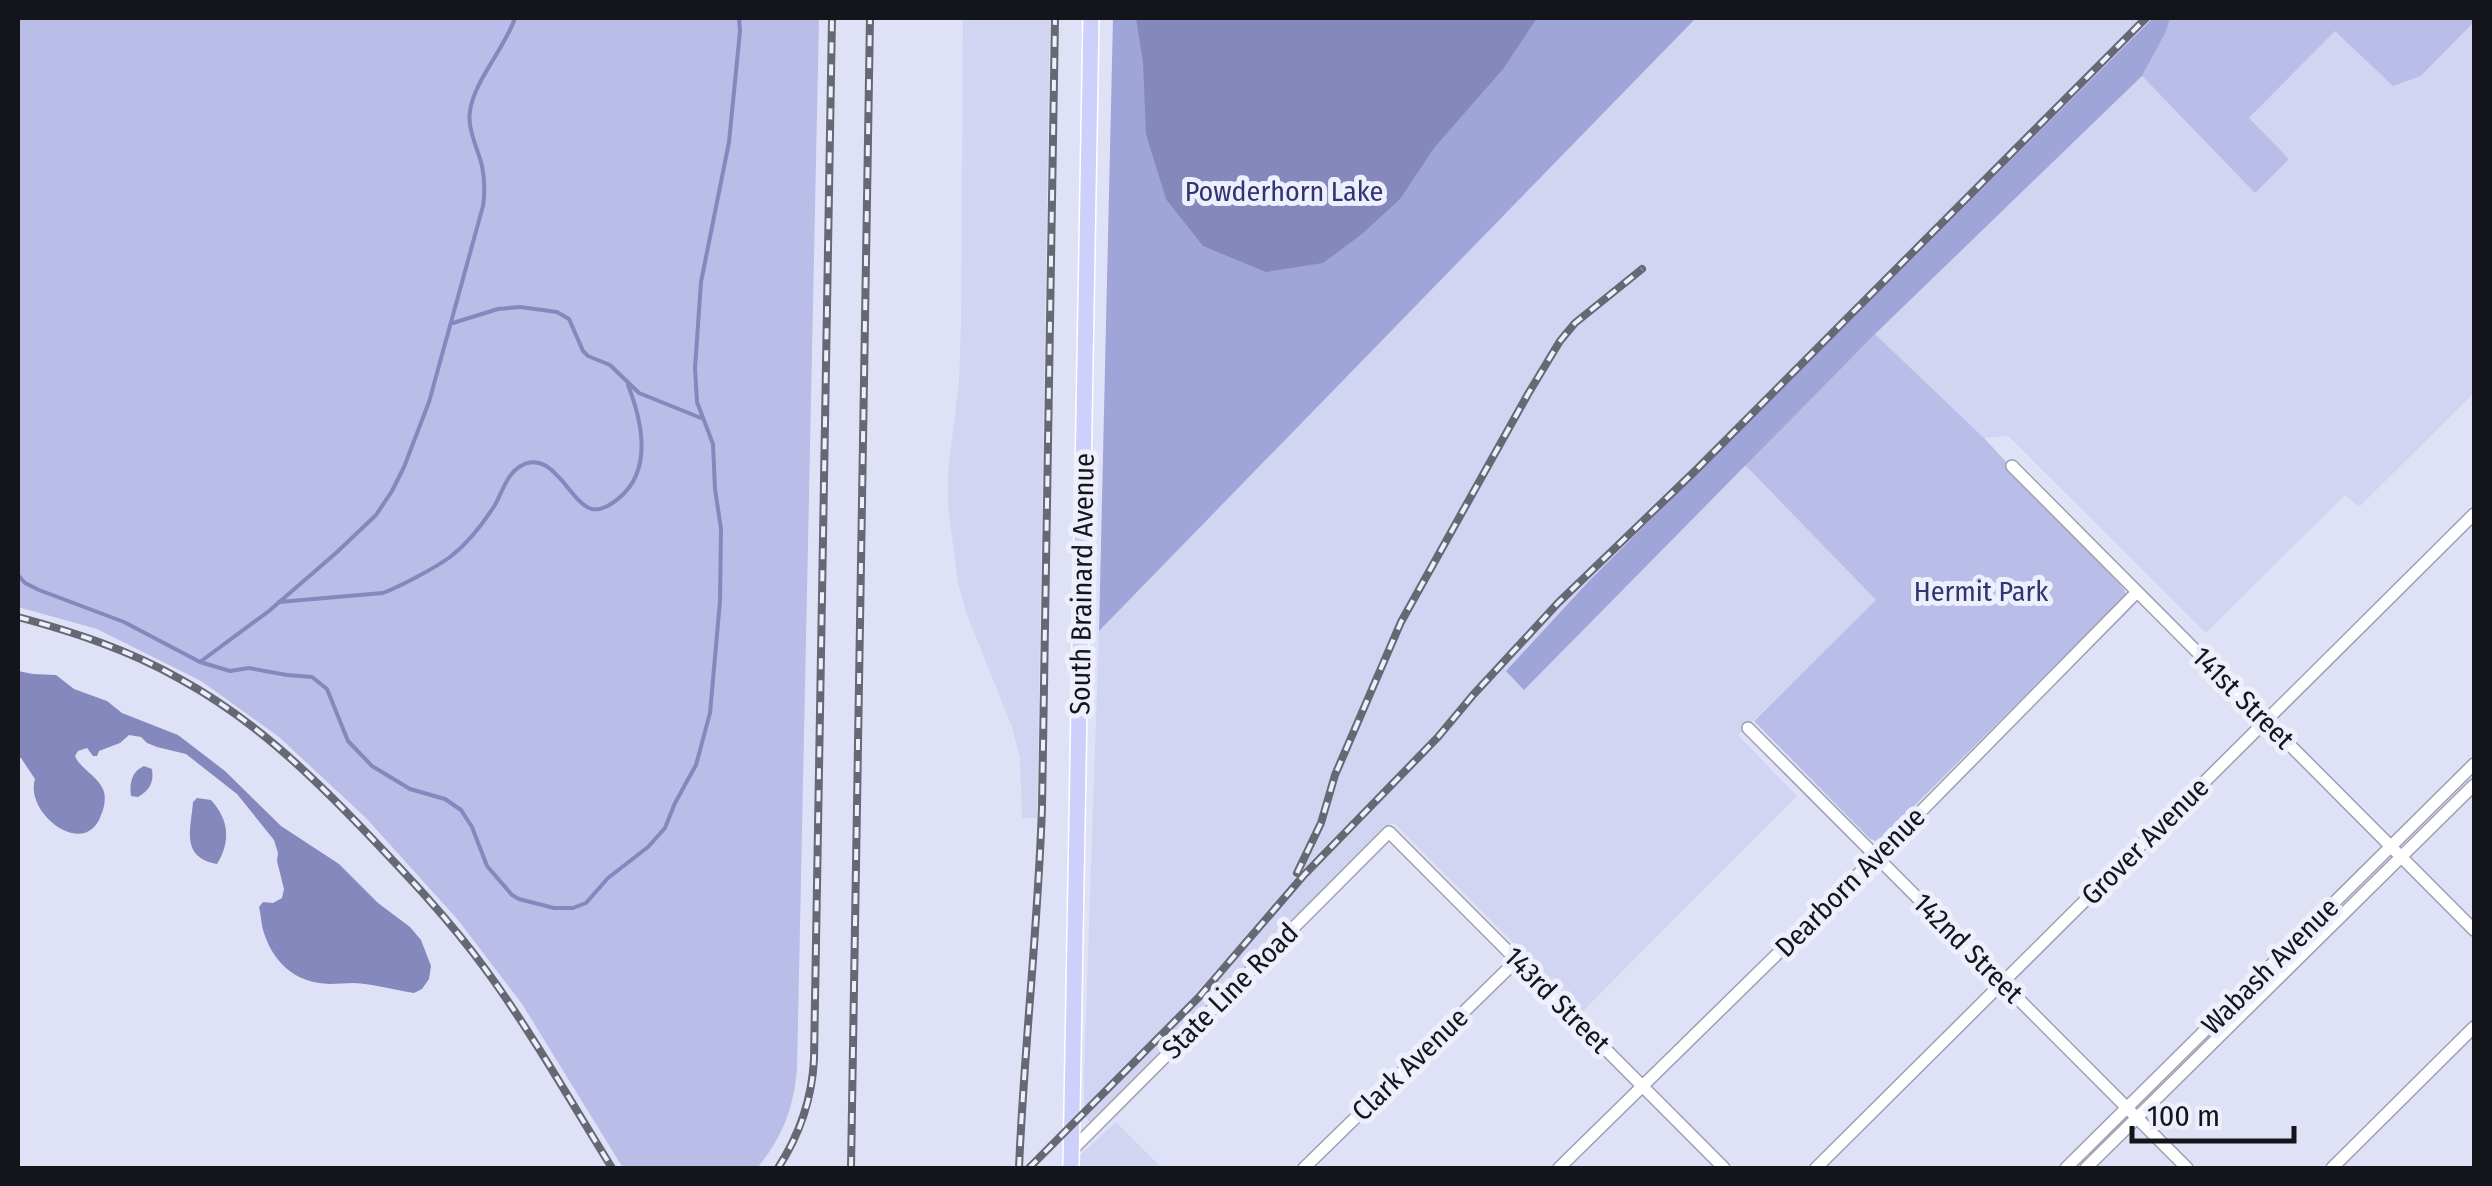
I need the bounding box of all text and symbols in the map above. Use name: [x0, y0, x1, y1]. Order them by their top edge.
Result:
park label: Powderhorn Lake: [1185, 175, 1383, 208]
street label: South Brainard Avenue: [1063, 453, 1101, 715]
park label: Hermit Park: [1914, 575, 2049, 608]
street label: 141st Street: [2185, 640, 2301, 756]
street label: Grover Avenue: [2075, 771, 2215, 911]
street label: Dearborn Avenue: [1768, 800, 1932, 964]
street label: 142nd Street: [1906, 886, 2030, 1010]
street label: Wabash Avenue: [2195, 891, 2345, 1041]
street label: State Line Road: [1155, 916, 1305, 1066]
street label: 143rd Street: [1497, 940, 1617, 1060]
street label: Clark Avenue: [1345, 1001, 1475, 1127]
scale bar: [2132, 1081, 2294, 1143]
text: 100 m: [2147, 1098, 2220, 1134]

